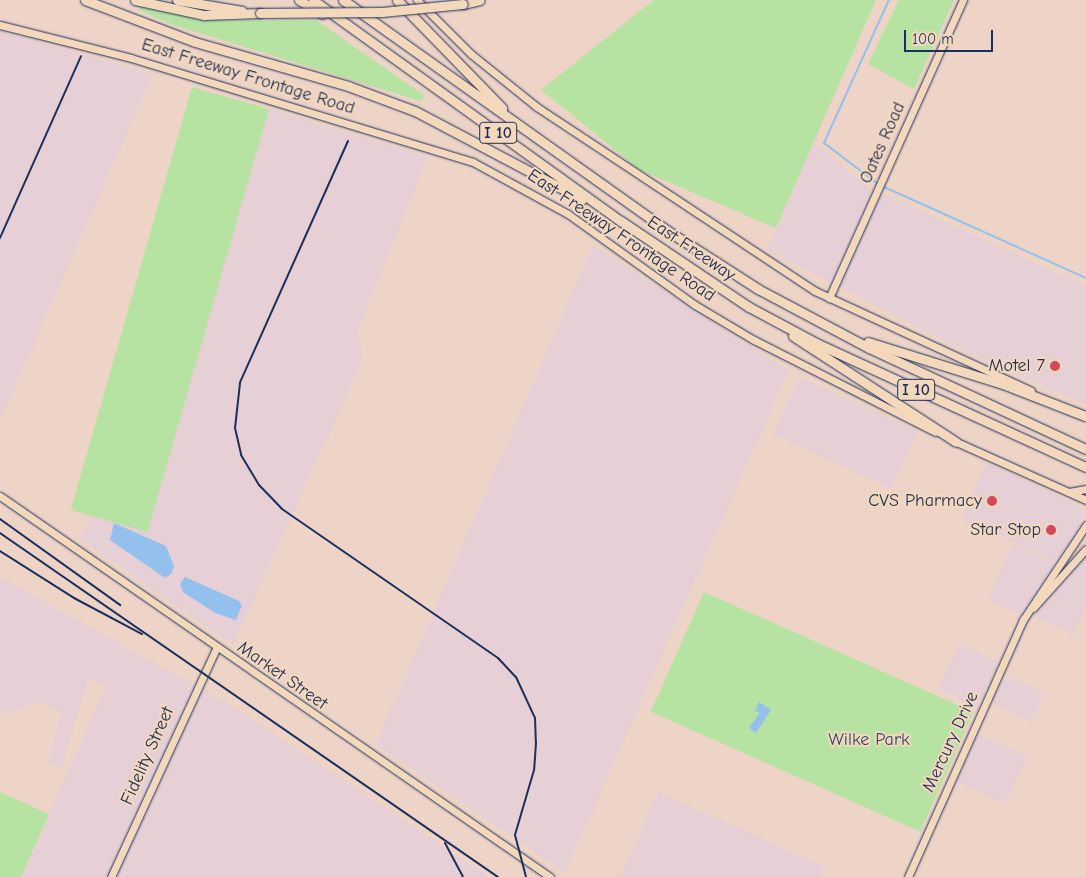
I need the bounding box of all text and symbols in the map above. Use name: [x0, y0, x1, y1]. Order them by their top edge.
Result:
scale bar: [906, 20, 995, 52]
text: 100 m: [912, 30, 954, 48]
street label: East Freeway Frontage Road: [139, 34, 357, 120]
street label: Oates Road: [855, 99, 911, 187]
road number: I 10: [478, 120, 518, 146]
street label: East Freeway Frontage Road: [523, 165, 719, 307]
street label: East Freeway: [643, 212, 739, 286]
place label: Motel 7: [988, 355, 1045, 377]
marker: Motel 7: [1049, 360, 1061, 372]
road number: I 10: [896, 376, 936, 404]
place label: CVS Pharmacy: [868, 490, 982, 512]
marker: CVS Pharmacy: [986, 495, 998, 507]
place label: Star Stop: [970, 519, 1041, 541]
marker: Star Stop: [1045, 524, 1057, 536]
street label: Market Street: [233, 637, 331, 715]
street label: Mercury Drive: [918, 688, 984, 796]
street label: Fidelity Street: [117, 703, 179, 809]
park label: Wilke Park: [828, 729, 910, 751]

